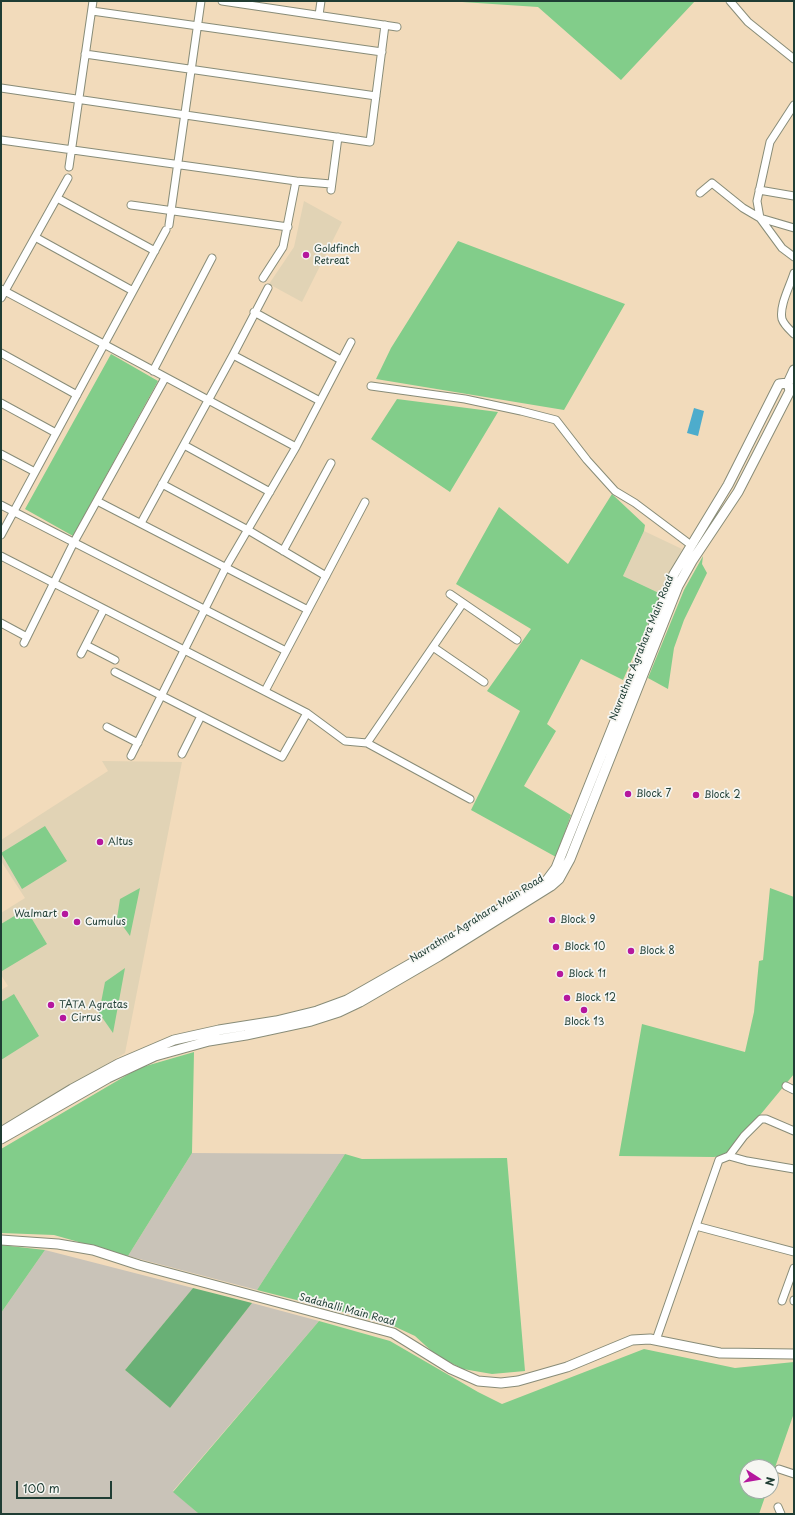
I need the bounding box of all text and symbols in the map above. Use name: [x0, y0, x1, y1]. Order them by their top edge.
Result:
place label: Goldfinch Retreat: [314, 243, 360, 266]
marker: Goldfinch Retreat: [301, 250, 311, 260]
street label: Navrathna Agrahara Main Road: [607, 574, 677, 722]
place label: Block 7: [636, 788, 671, 800]
marker: Block 7: [623, 789, 633, 799]
place label: Block 2: [704, 789, 741, 801]
marker: Block 2: [691, 790, 701, 800]
place label: Altus: [108, 836, 133, 848]
marker: Altus: [95, 837, 105, 847]
street label: Navrathna Agrahara Main Road: [408, 873, 546, 965]
place label: Walmart: [14, 908, 57, 920]
marker: Walmart: [60, 909, 70, 919]
place label: Block 9: [560, 914, 595, 926]
marker: Block 9: [547, 915, 557, 925]
place label: Cumulus: [85, 916, 126, 928]
marker: Cumulus: [72, 917, 82, 927]
place label: Block 10: [564, 941, 605, 953]
marker: Block 10: [551, 942, 561, 952]
place label: Block 8: [639, 945, 675, 957]
marker: Block 8: [626, 946, 636, 956]
place label: Block 11: [568, 968, 606, 980]
marker: Block 11: [555, 969, 565, 979]
place label: Block 12: [575, 992, 616, 1004]
marker: Block 12: [562, 993, 572, 1003]
place label: TATA Agratas: [59, 999, 128, 1011]
marker: TATA Agratas: [46, 1000, 56, 1010]
marker: Block 13: [579, 1005, 589, 1015]
place label: Cirrus: [71, 1012, 101, 1024]
marker: Cirrus: [58, 1013, 68, 1023]
place label: Block 13: [564, 1016, 604, 1028]
street label: Sadahalli Main Road: [298, 1291, 396, 1329]
north arrow: [739, 1459, 779, 1499]
scale bar: [18, 1473, 114, 1499]
text: N: [761, 1475, 779, 1487]
text: 100 m: [23, 1479, 60, 1497]

